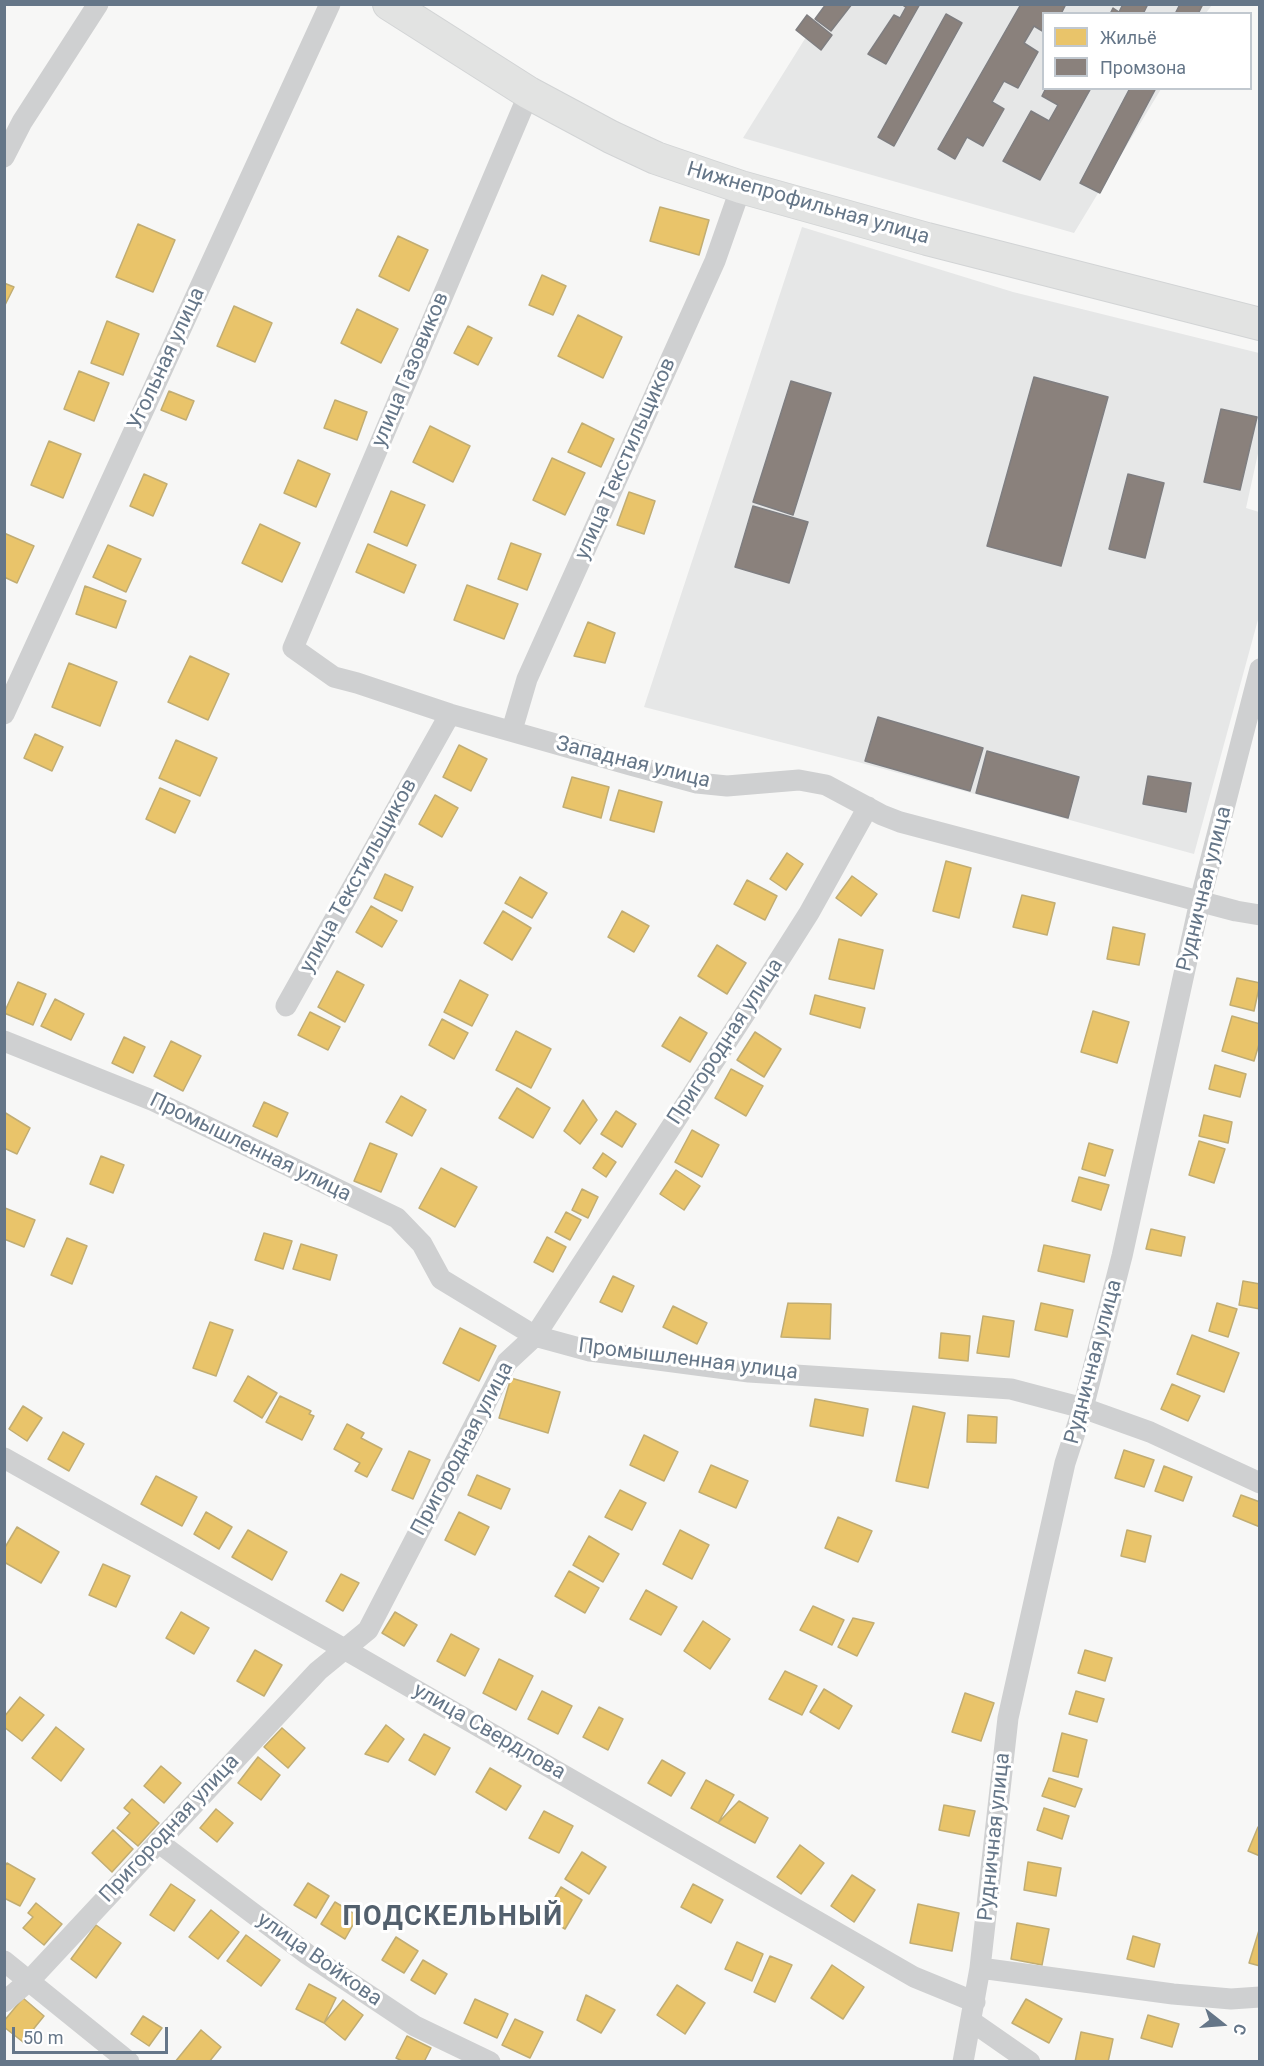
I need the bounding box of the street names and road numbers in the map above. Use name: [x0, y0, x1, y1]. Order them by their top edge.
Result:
street label: Нижнепрофильная улица: [684, 157, 932, 251]
street label: Угольная улица: [123, 284, 211, 434]
street label: улица Газовиков: [367, 289, 455, 451]
street label: улица Текстильщиков: [570, 354, 682, 564]
street label: Западная улица: [553, 732, 713, 794]
street label: улица Текстильщиков: [295, 775, 423, 977]
street label: Рудничная улица: [1172, 804, 1238, 974]
street label: Пригородная улица: [663, 954, 789, 1130]
street label: Промышленная улица: [145, 1088, 355, 1208]
street label: Рудничная улица: [1060, 1277, 1128, 1447]
street label: Промышленная улица: [577, 1334, 799, 1386]
street label: Пригородная улица: [407, 1358, 519, 1540]
street label: улица Свердлова: [408, 1678, 570, 1786]
street label: Пригородная улица: [95, 1750, 245, 1908]
street label: Рудничная улица: [974, 1752, 1016, 1922]
street label: улица Войкова: [252, 1908, 386, 2012]

